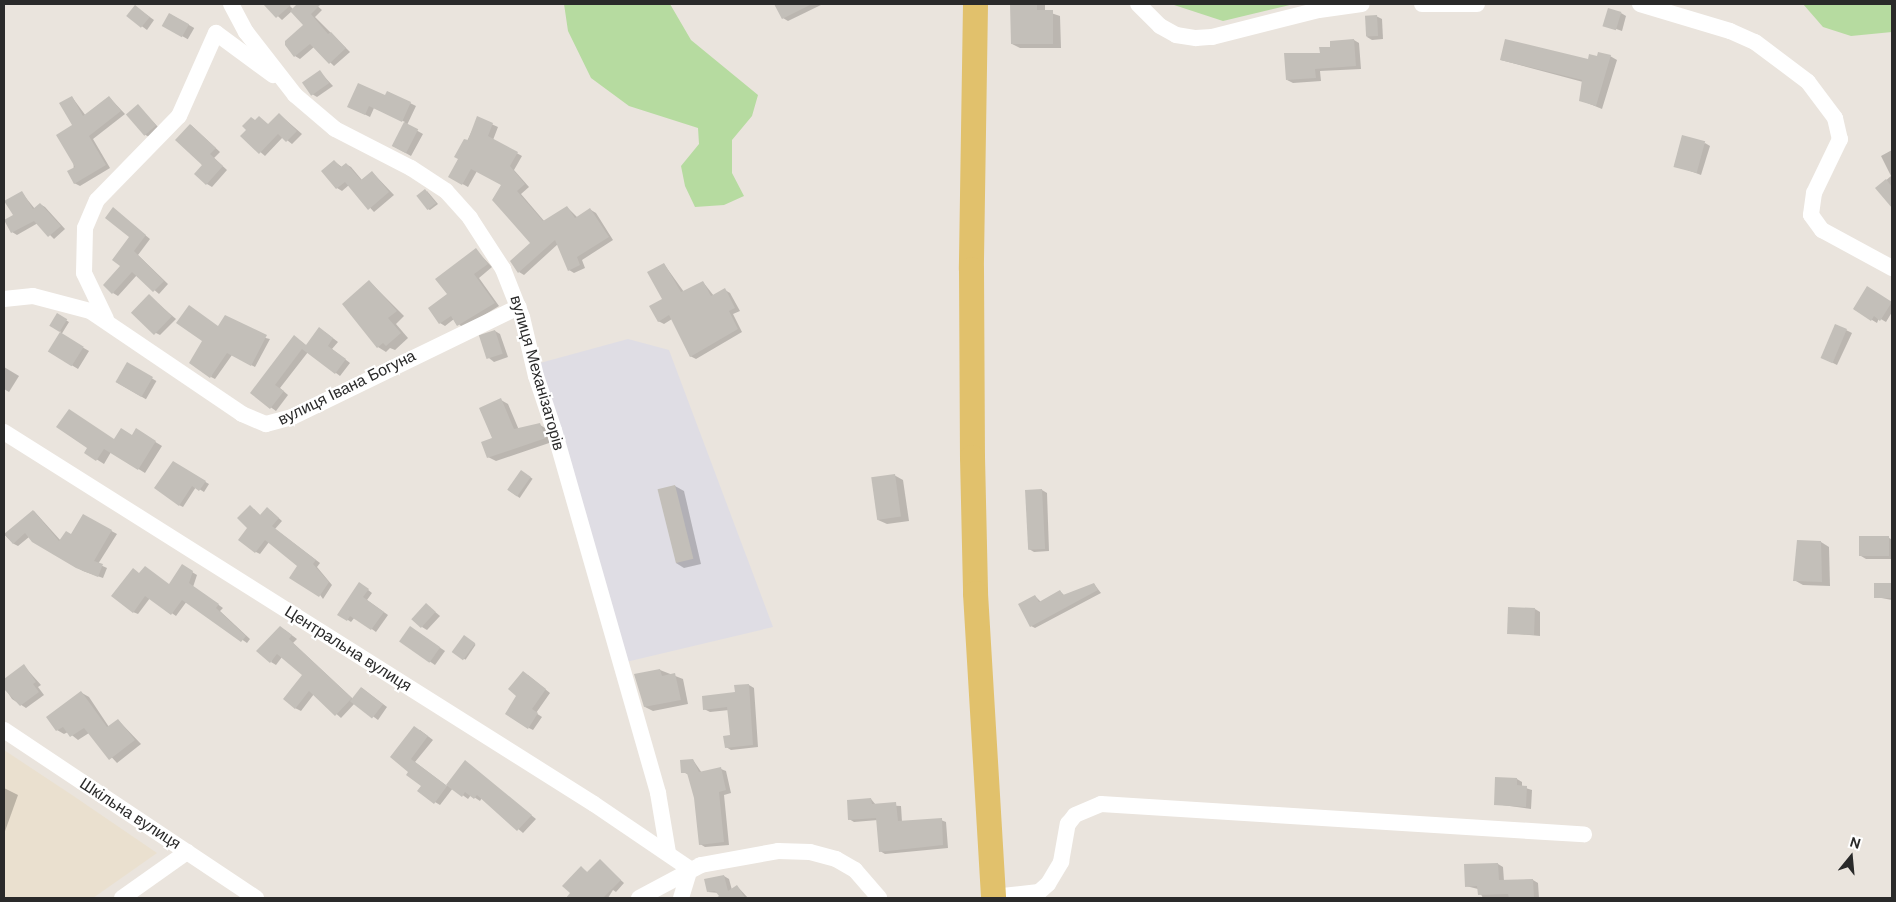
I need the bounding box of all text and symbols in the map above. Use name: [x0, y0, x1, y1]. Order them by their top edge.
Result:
street label: вулиця Механізаторів: [506, 293, 568, 453]
street label: вулиця Івана Богуна: [275, 346, 419, 430]
street label: Центральна вулиця: [281, 602, 415, 696]
street label: Шкільна вулиця: [76, 774, 184, 854]
north arrow: [1826, 832, 1876, 882]
text: N: [1848, 833, 1863, 853]

